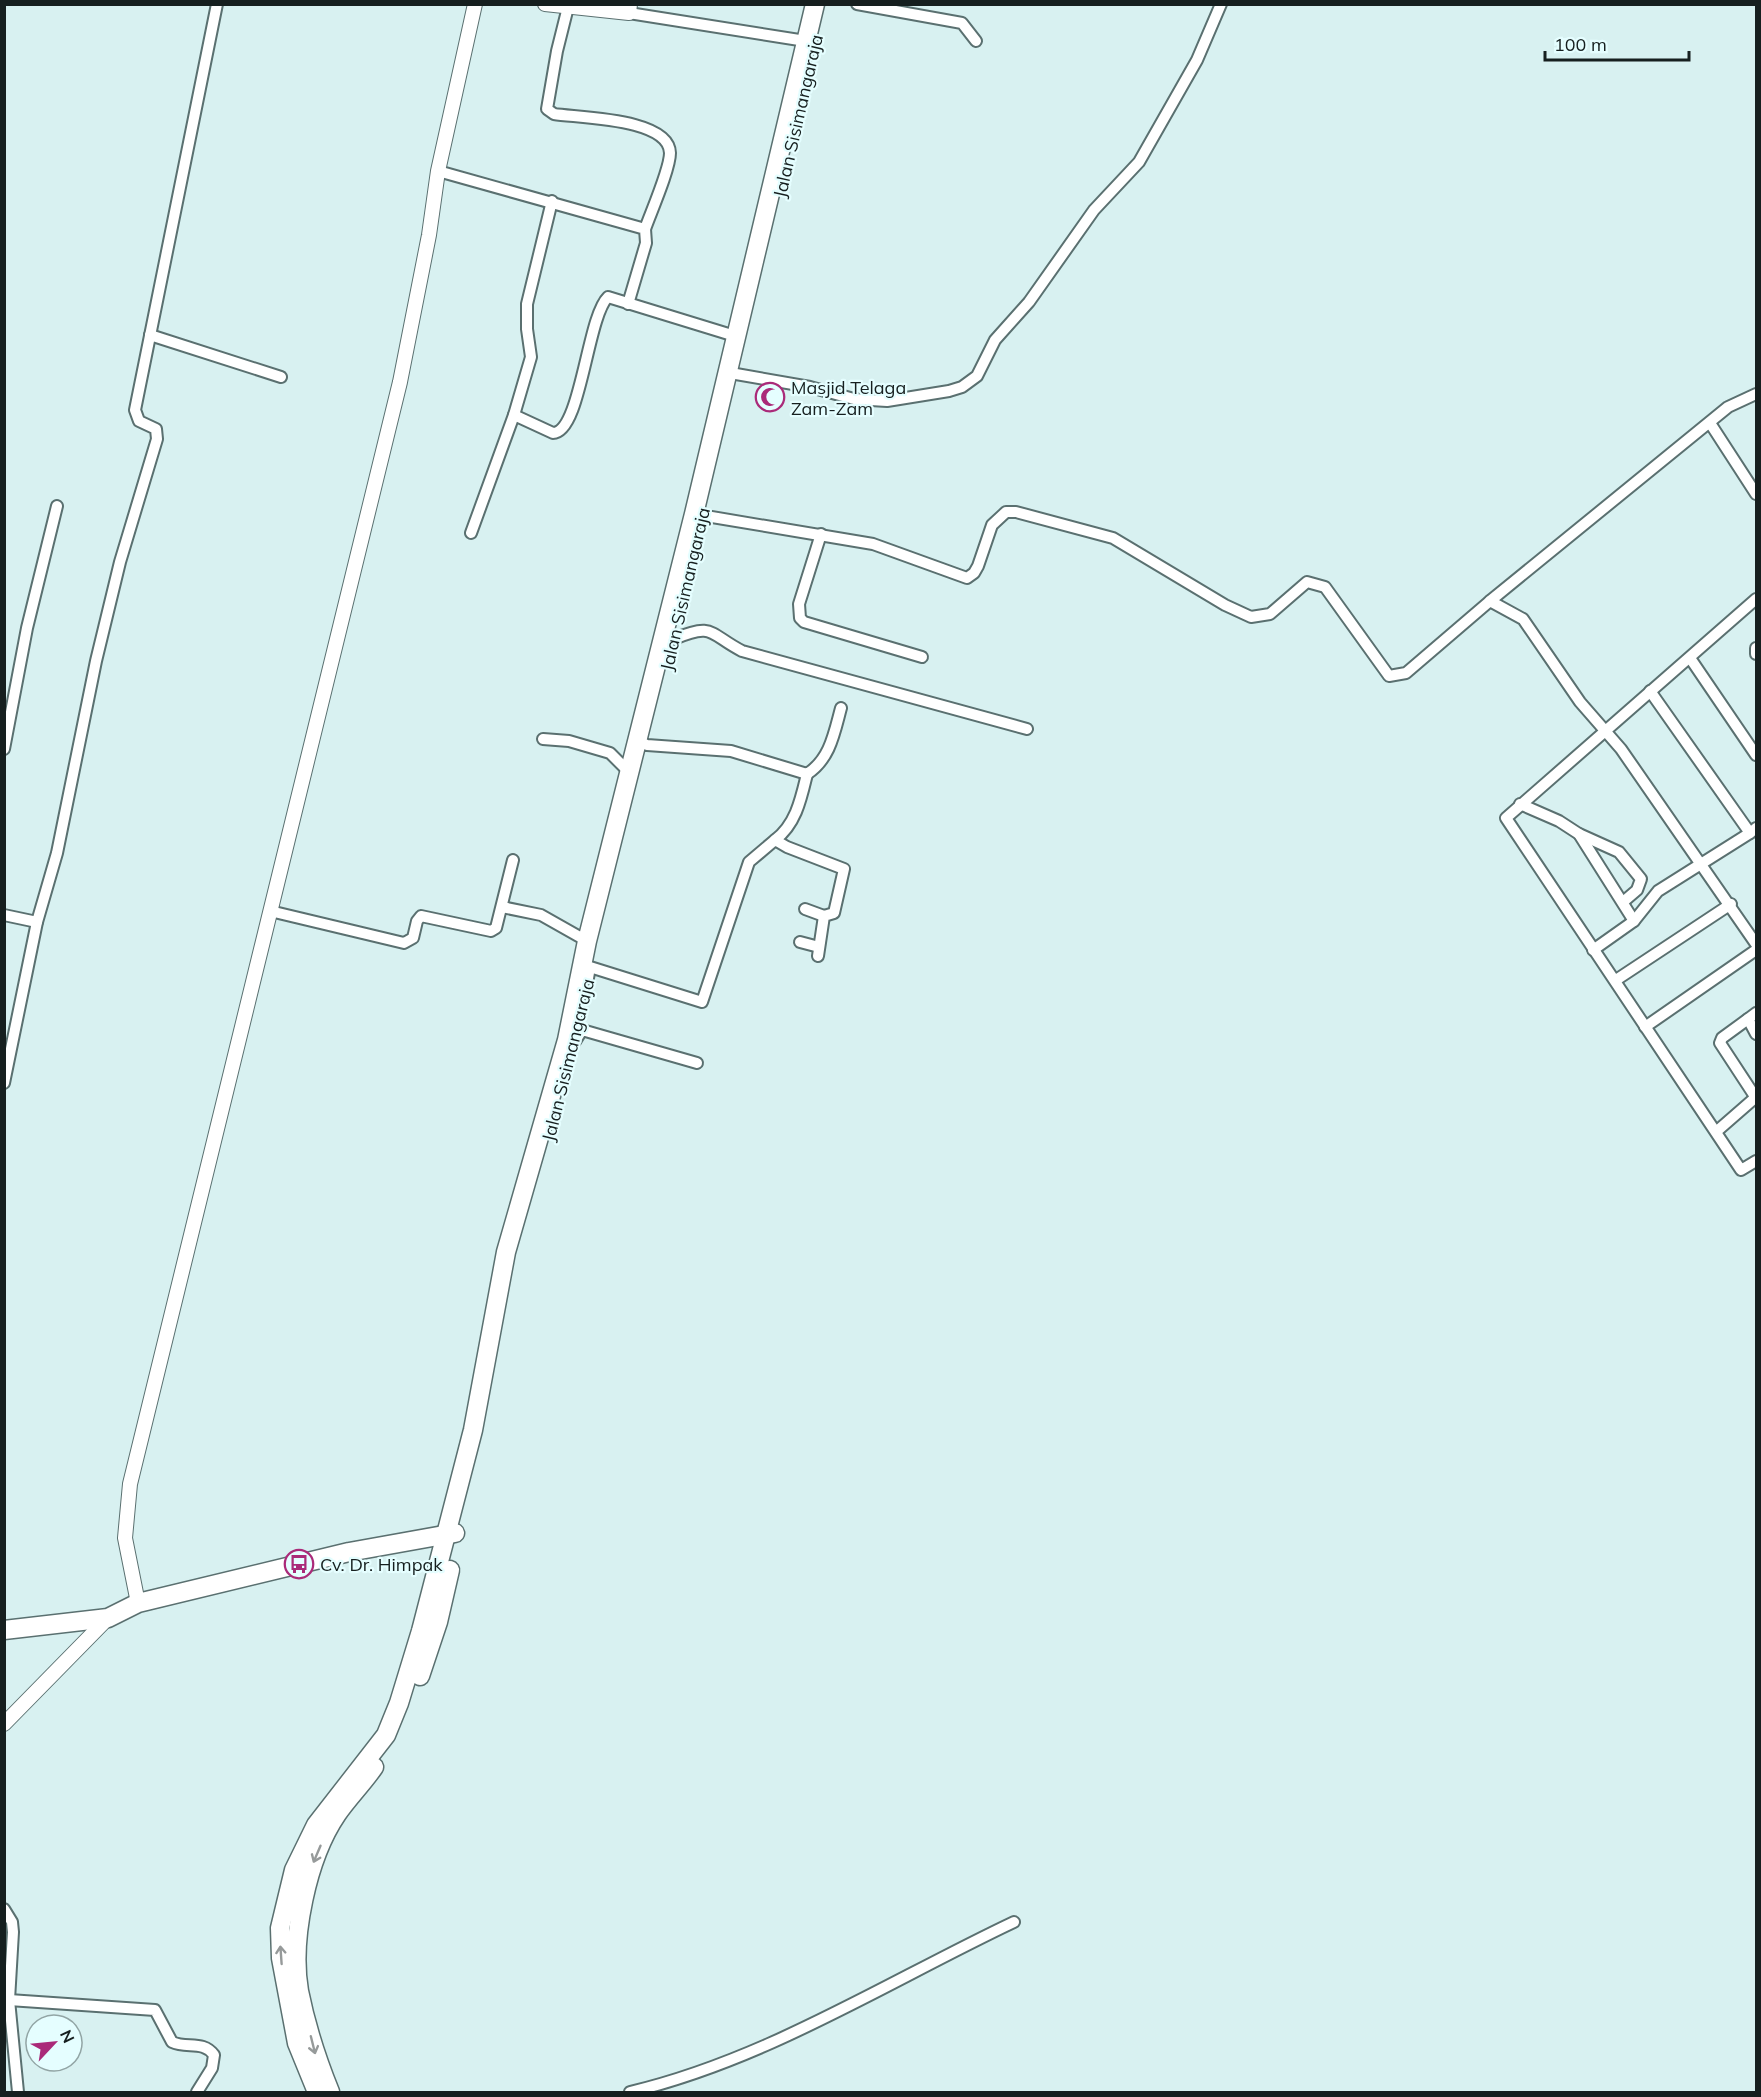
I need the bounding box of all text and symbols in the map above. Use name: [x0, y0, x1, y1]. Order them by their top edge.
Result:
scale bar: [1545, 24, 1689, 62]
street label: Jalan Sisimangaraja: [768, 32, 828, 200]
text: 100 m: [1554, 33, 1607, 56]
place label: Masjid Telaga Zam-Zam: [791, 376, 906, 420]
mosque icon: Masjid Telaga Zam-Zam: [754, 381, 786, 413]
street label: Jalan Sisimangaraja: [655, 505, 715, 673]
street label: Jalan Sisimangaraja: [537, 976, 599, 1144]
bus stop icon: Cv. Dr. Himpak: [283, 1548, 315, 1580]
place label: Cv. Dr. Himpak: [320, 1553, 443, 1576]
one-way arrow: [311, 1845, 322, 1863]
one-way arrow: [276, 1946, 287, 1966]
north arrow: [24, 2013, 84, 2073]
text: N: [56, 2027, 79, 2046]
one-way arrow: [308, 2035, 320, 2054]

